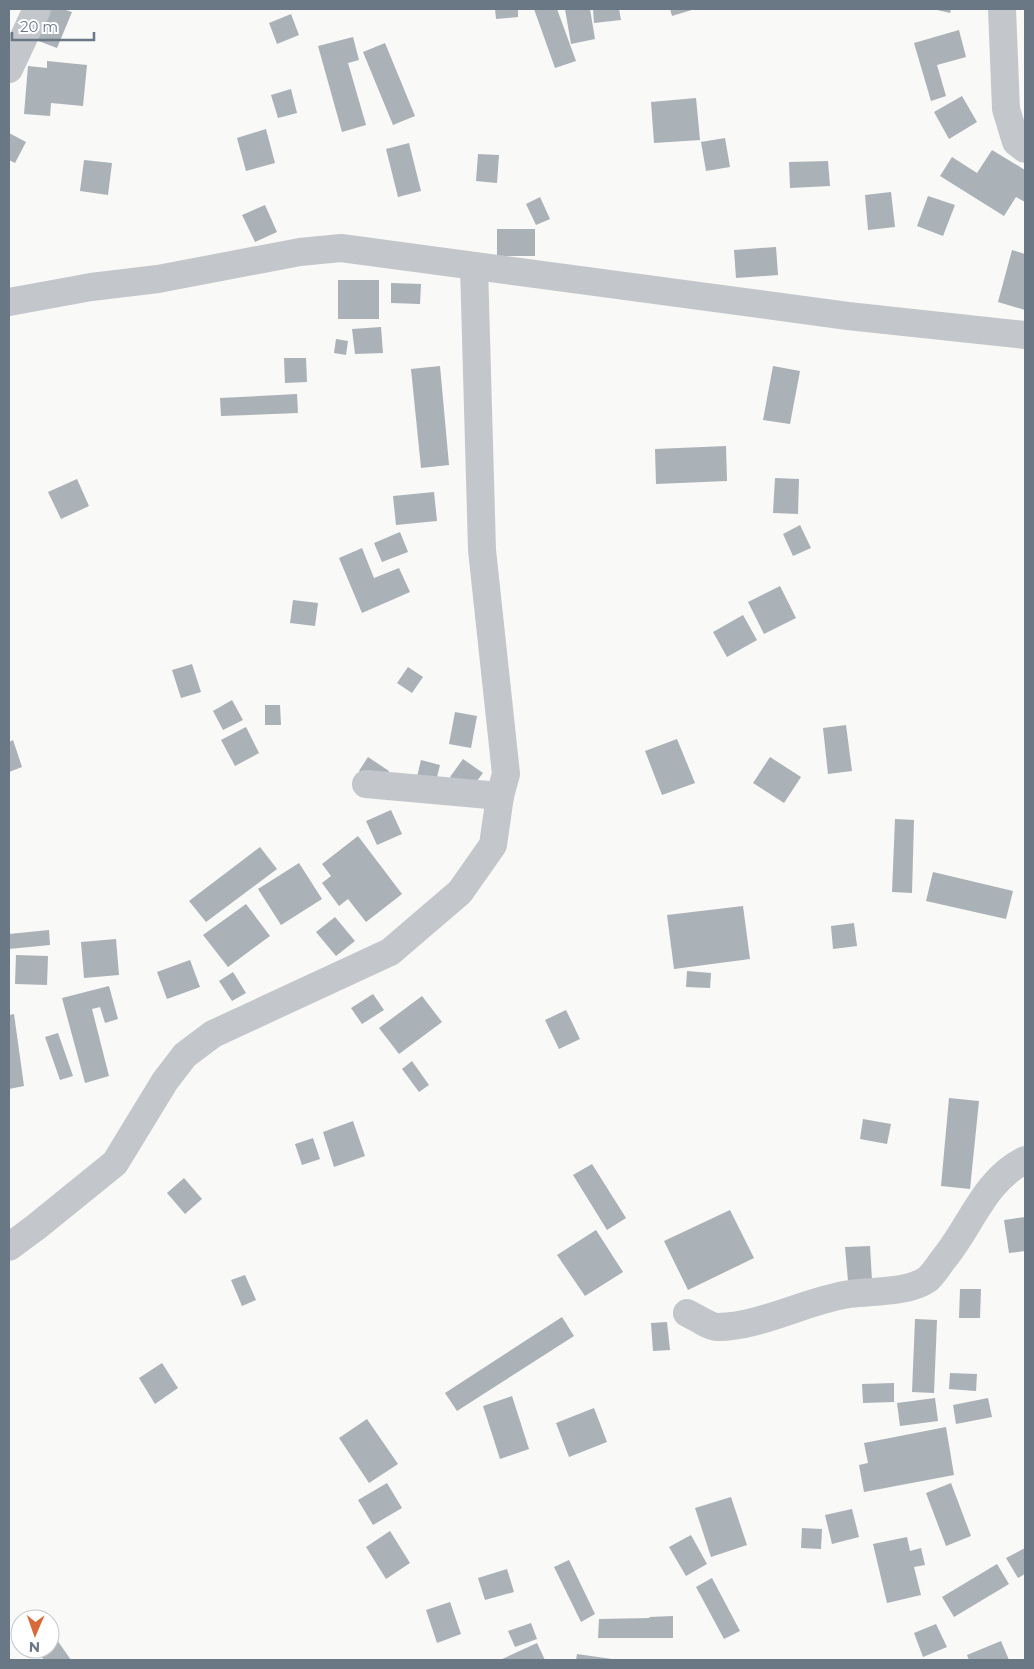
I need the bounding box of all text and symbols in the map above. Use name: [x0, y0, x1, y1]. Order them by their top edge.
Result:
scale bar: [12, 10, 95, 42]
text: 20 m: [20, 17, 58, 36]
north arrow: [10, 1609, 60, 1659]
text: N: [29, 1638, 41, 1656]

